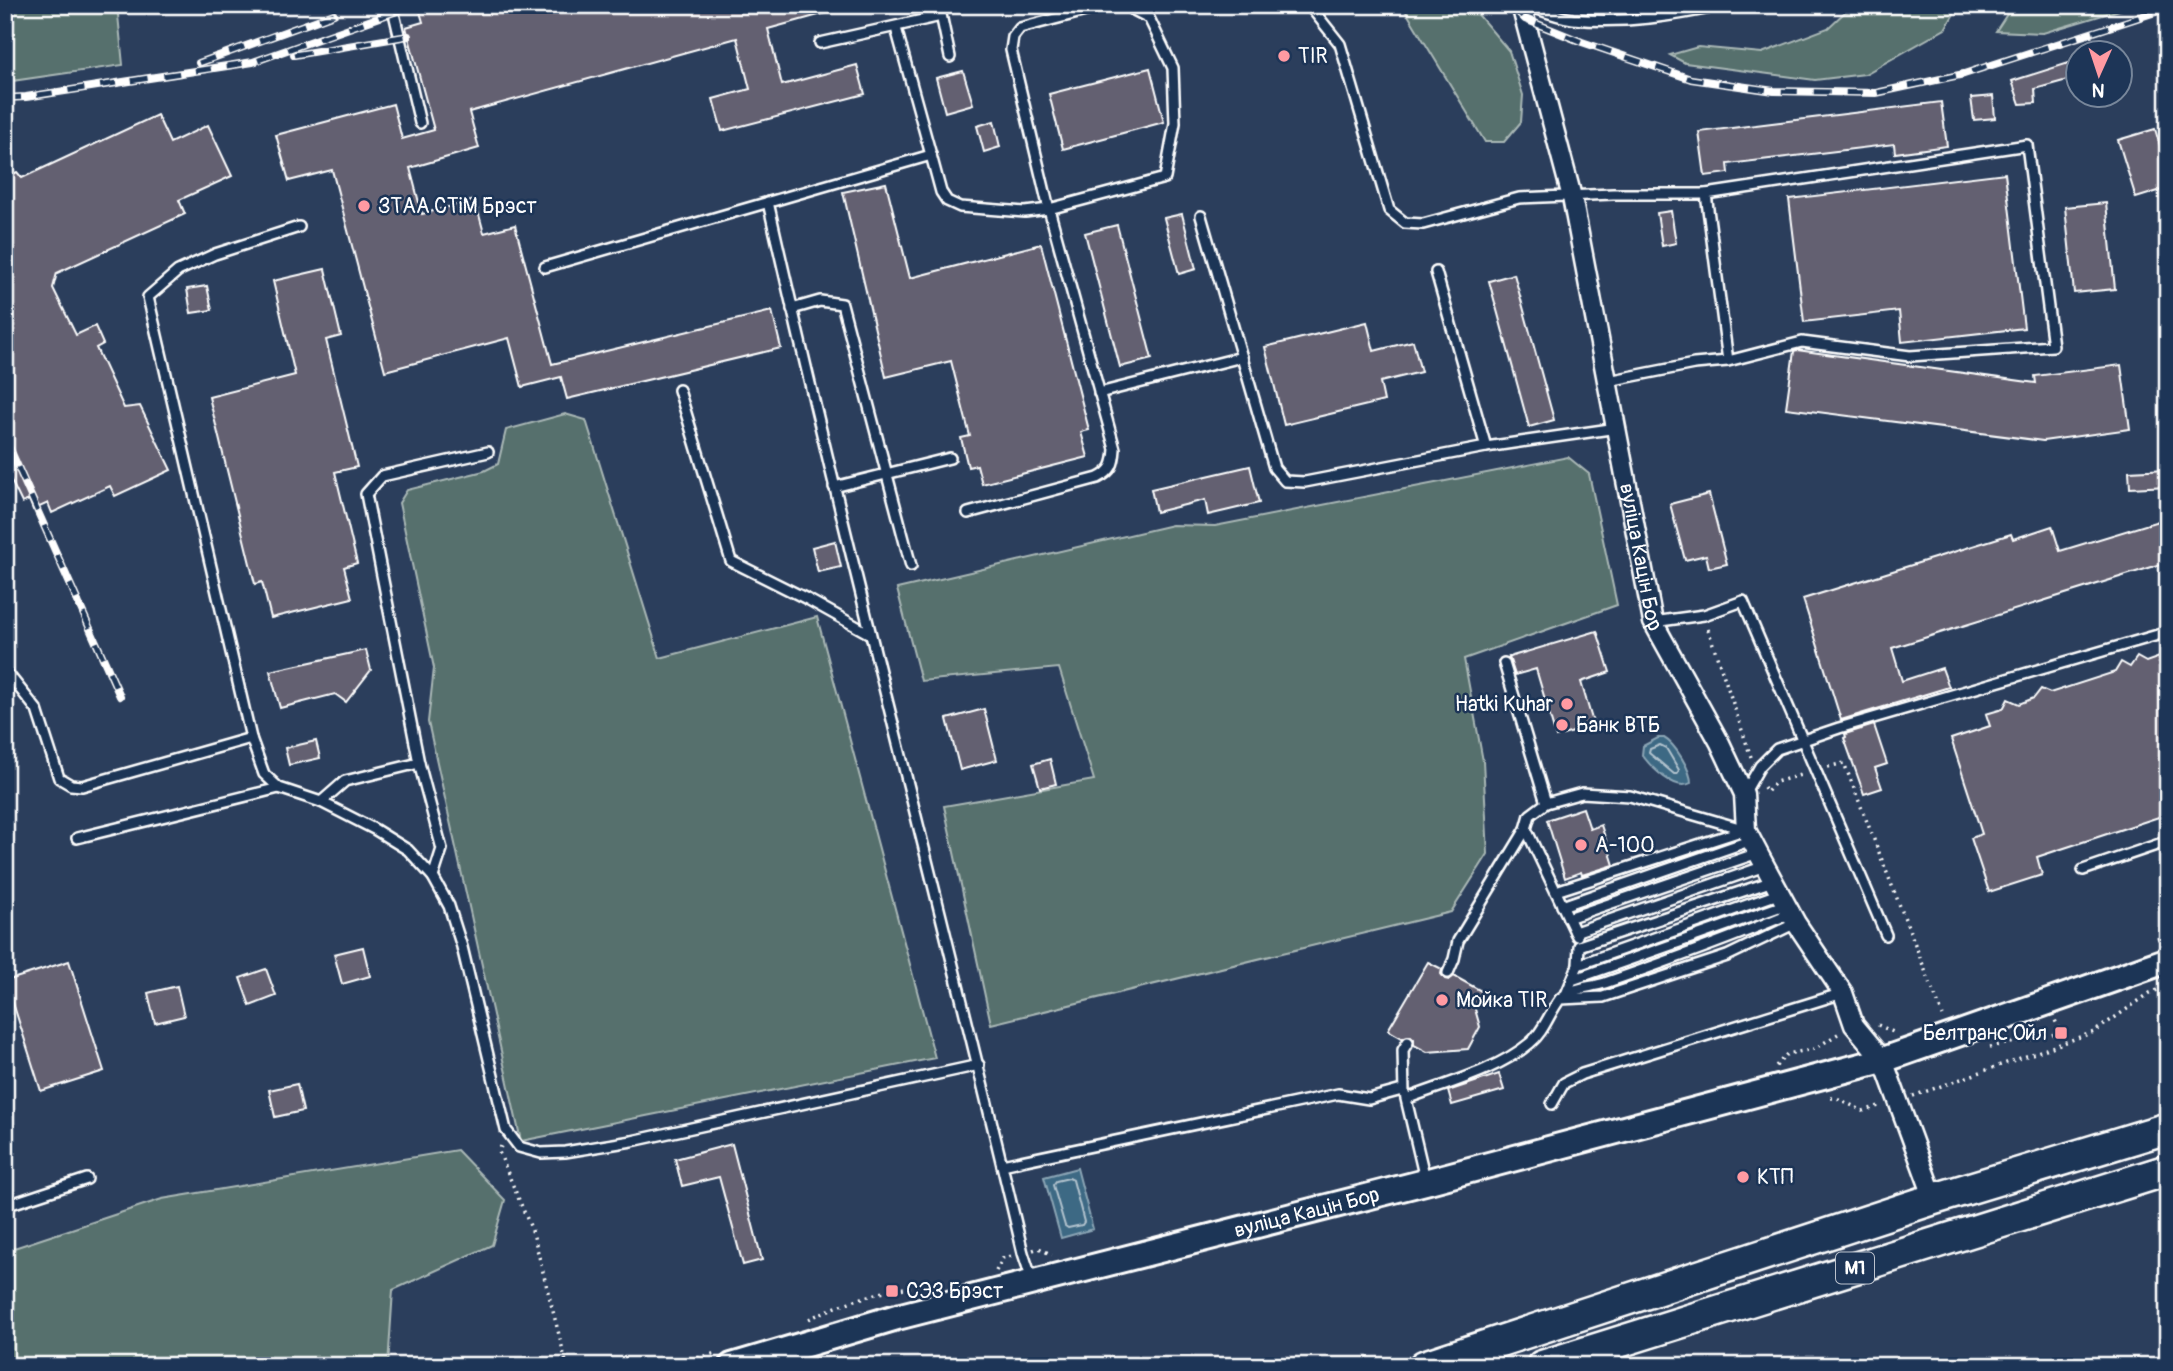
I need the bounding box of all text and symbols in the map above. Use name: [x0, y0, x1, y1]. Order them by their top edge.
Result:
north arrow: [2064, 38, 2134, 108]
place label: TIR: [1298, 43, 1328, 70]
marker: TIR: [1276, 48, 1292, 64]
text: N: [2091, 78, 2105, 102]
place label: ЗТАА СТіМ Брэст: [378, 193, 537, 220]
marker: ЗТАА СТіМ Брэст: [356, 198, 372, 214]
street label: вуліца Кацін Бор: [1613, 481, 1669, 636]
place label: Hatki Kuhar: [1455, 691, 1554, 718]
marker: Hatki Kuhar: [1559, 696, 1575, 712]
place label: Банк ВТБ: [1576, 712, 1660, 739]
marker: Банк ВТБ: [1554, 717, 1570, 733]
place label: А-100: [1595, 832, 1654, 859]
marker: А-100: [1573, 837, 1589, 853]
place label: Мойка TIR: [1456, 987, 1547, 1014]
marker: Мойка TIR: [1434, 992, 1450, 1008]
place label: Белтранс Ойл: [1923, 1020, 2047, 1047]
marker: Белтранс Ойл: [2053, 1025, 2069, 1041]
place label: КТП: [1757, 1164, 1793, 1191]
marker: КТП: [1735, 1169, 1751, 1185]
street label: вуліца Кацін Бор: [1231, 1181, 1382, 1244]
road number: М1: [1836, 1252, 1874, 1284]
place label: СЭЗ Брэст: [906, 1278, 1004, 1305]
marker: СЭЗ Брэст: [884, 1283, 900, 1299]

